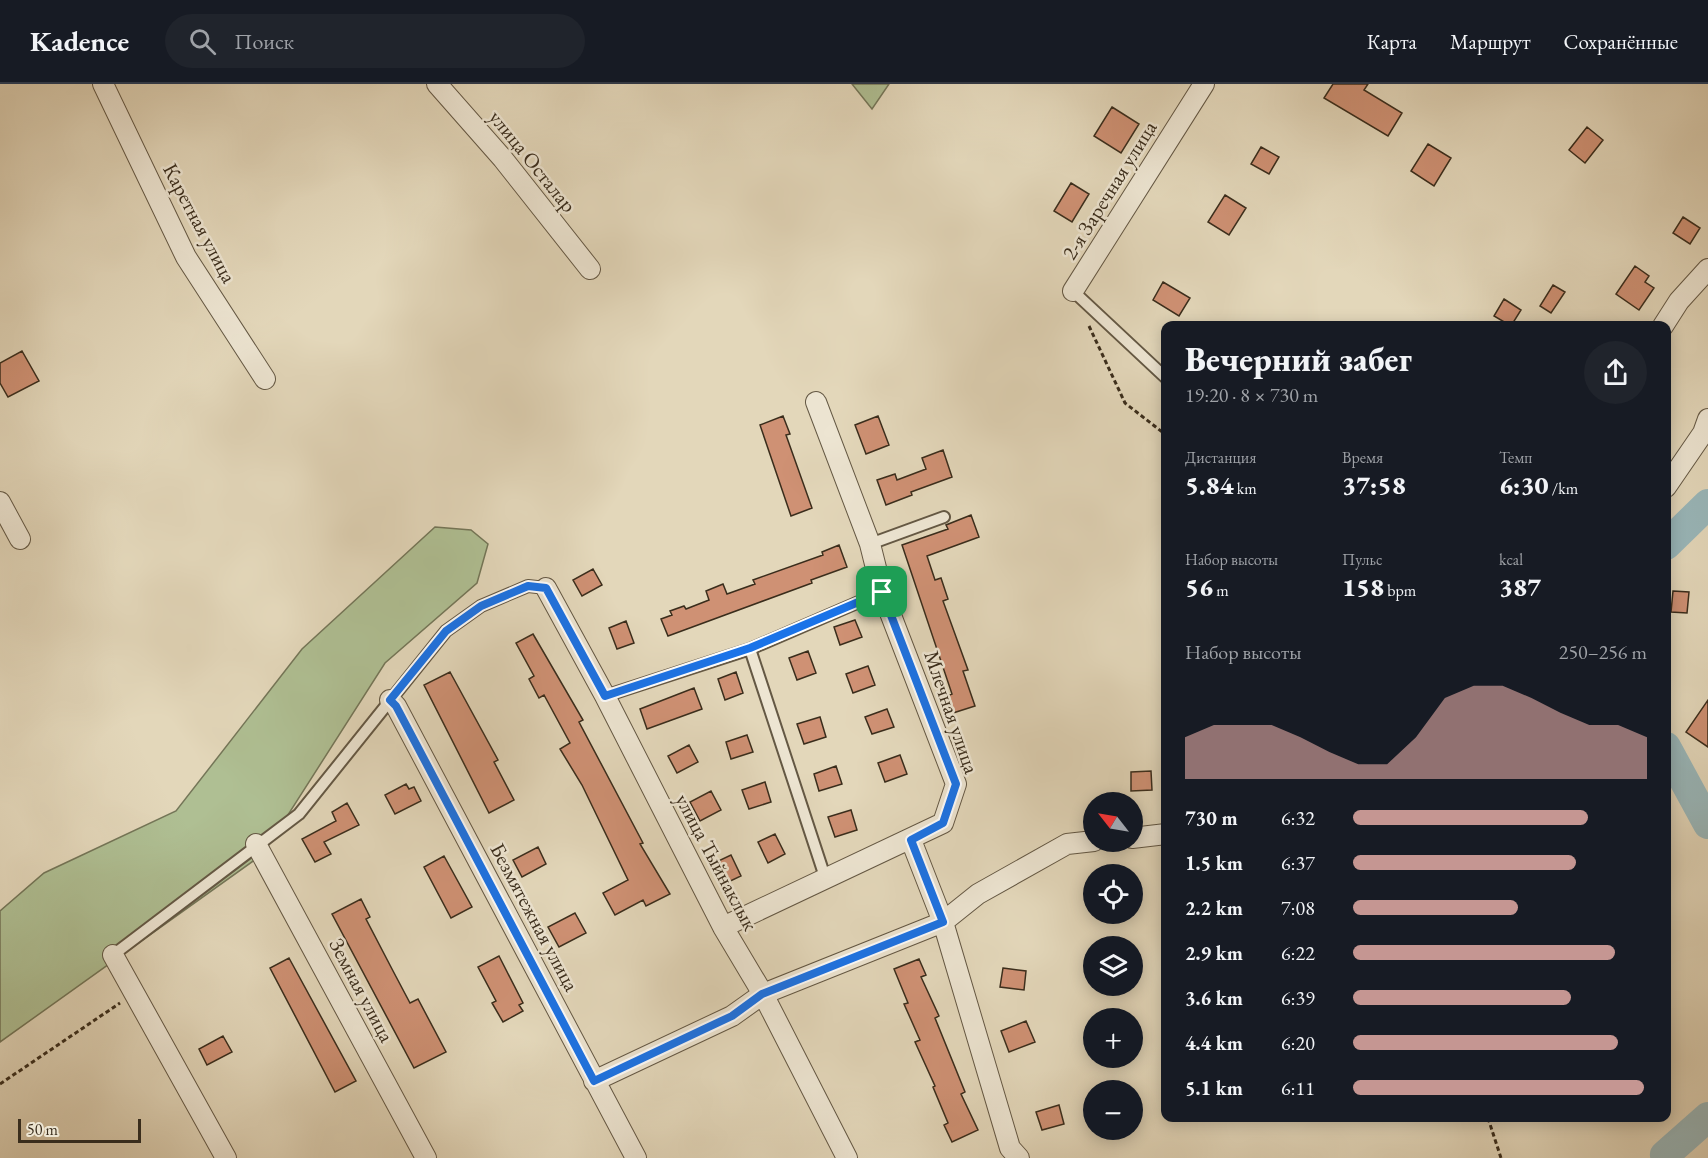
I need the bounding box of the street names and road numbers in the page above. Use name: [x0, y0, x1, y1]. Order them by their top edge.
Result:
street label: улица Осталар: [483, 104, 583, 218]
street label: 2-я Заречная улица: [1055, 115, 1163, 265]
street label: Каретная улица: [157, 158, 243, 288]
street label: Млечная улица: [918, 647, 986, 778]
street label: улица Тыйнаклык: [670, 789, 764, 935]
street label: Безмятежная улица: [485, 838, 586, 996]
street label: Земная улица: [323, 933, 401, 1047]

